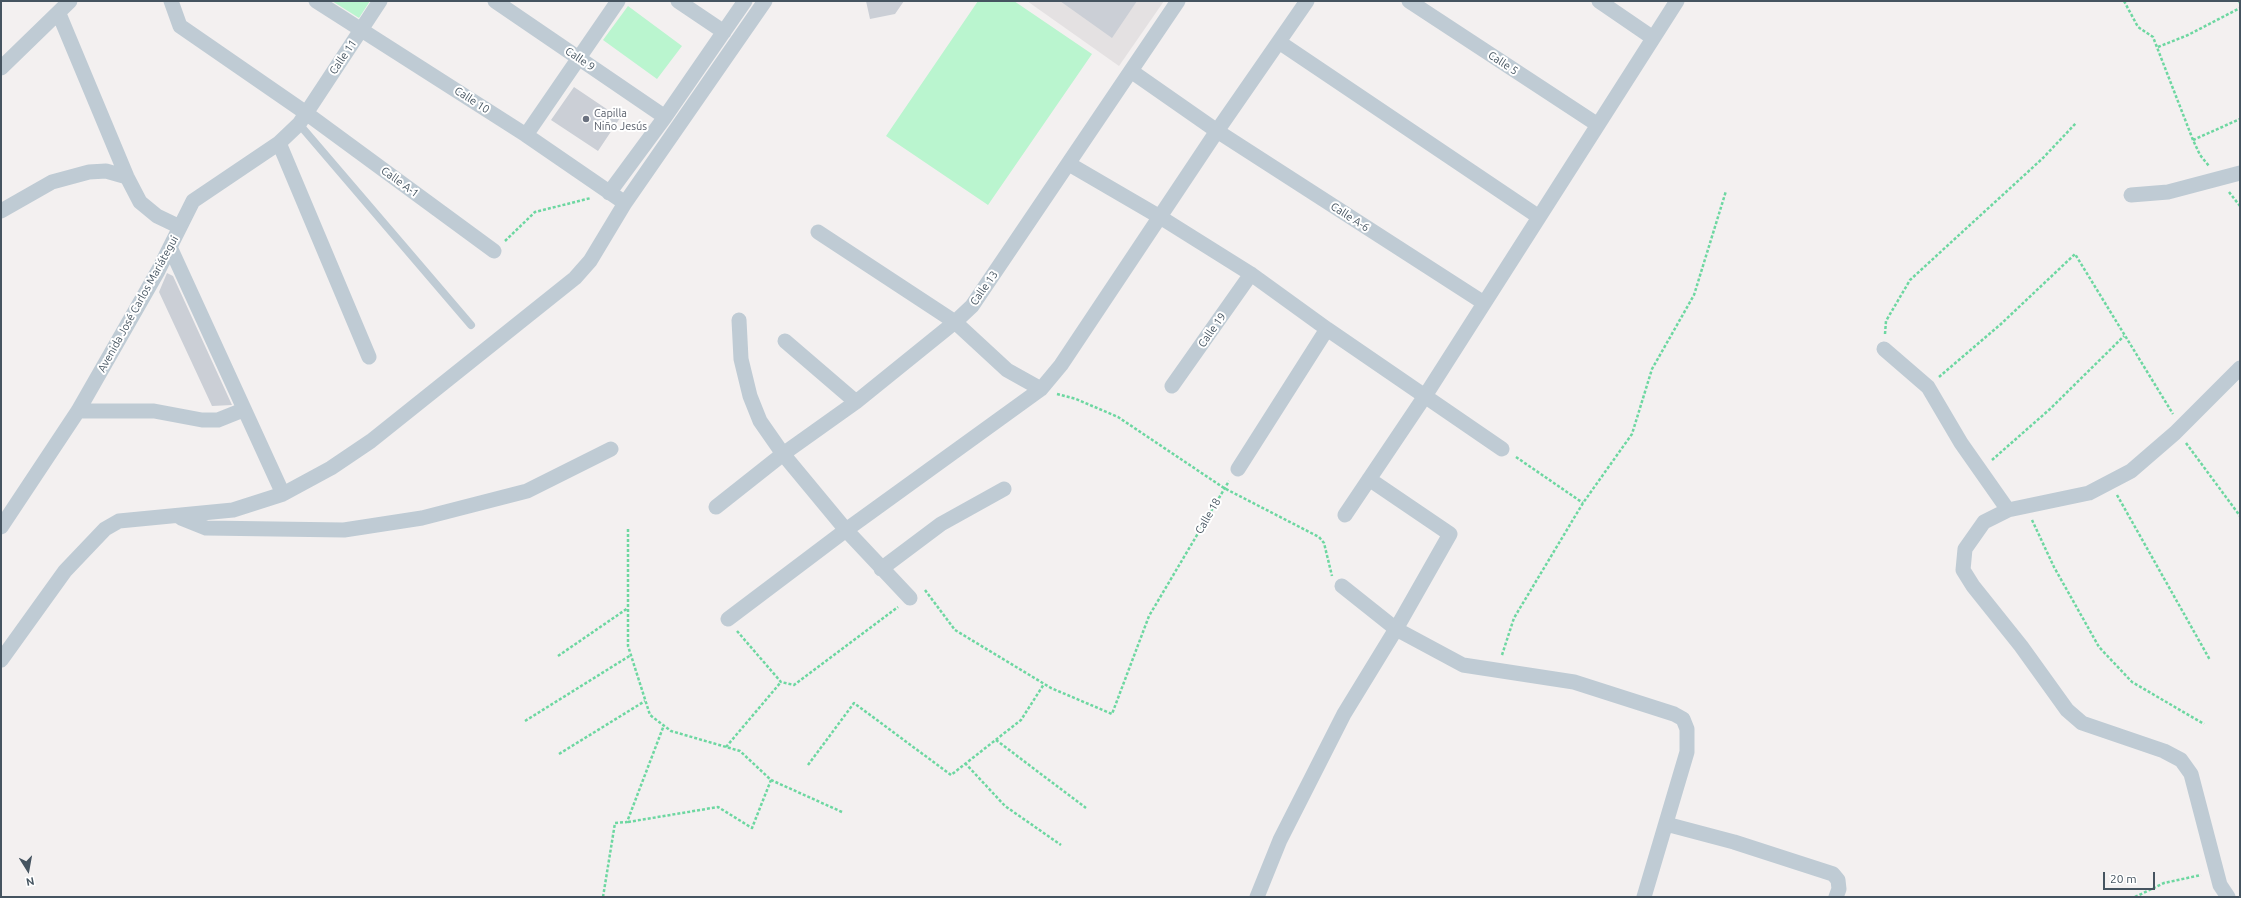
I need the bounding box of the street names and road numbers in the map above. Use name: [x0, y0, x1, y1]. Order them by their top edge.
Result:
street label: Calle 11: [327, 37, 359, 77]
street label: Calle 9: [563, 44, 597, 74]
street label: Calle 5: [1486, 48, 1520, 78]
street label: Calle 10: [452, 84, 492, 116]
street label: Calle A-1: [379, 164, 421, 200]
street label: Calle A-6: [1328, 200, 1372, 234]
street label: Avenida José Carlos Mariátegui: [95, 234, 181, 374]
street label: Calle 13: [967, 268, 1001, 308]
street label: Calle 19: [1195, 310, 1229, 350]
street label: Calle 18: [1192, 496, 1224, 536]

